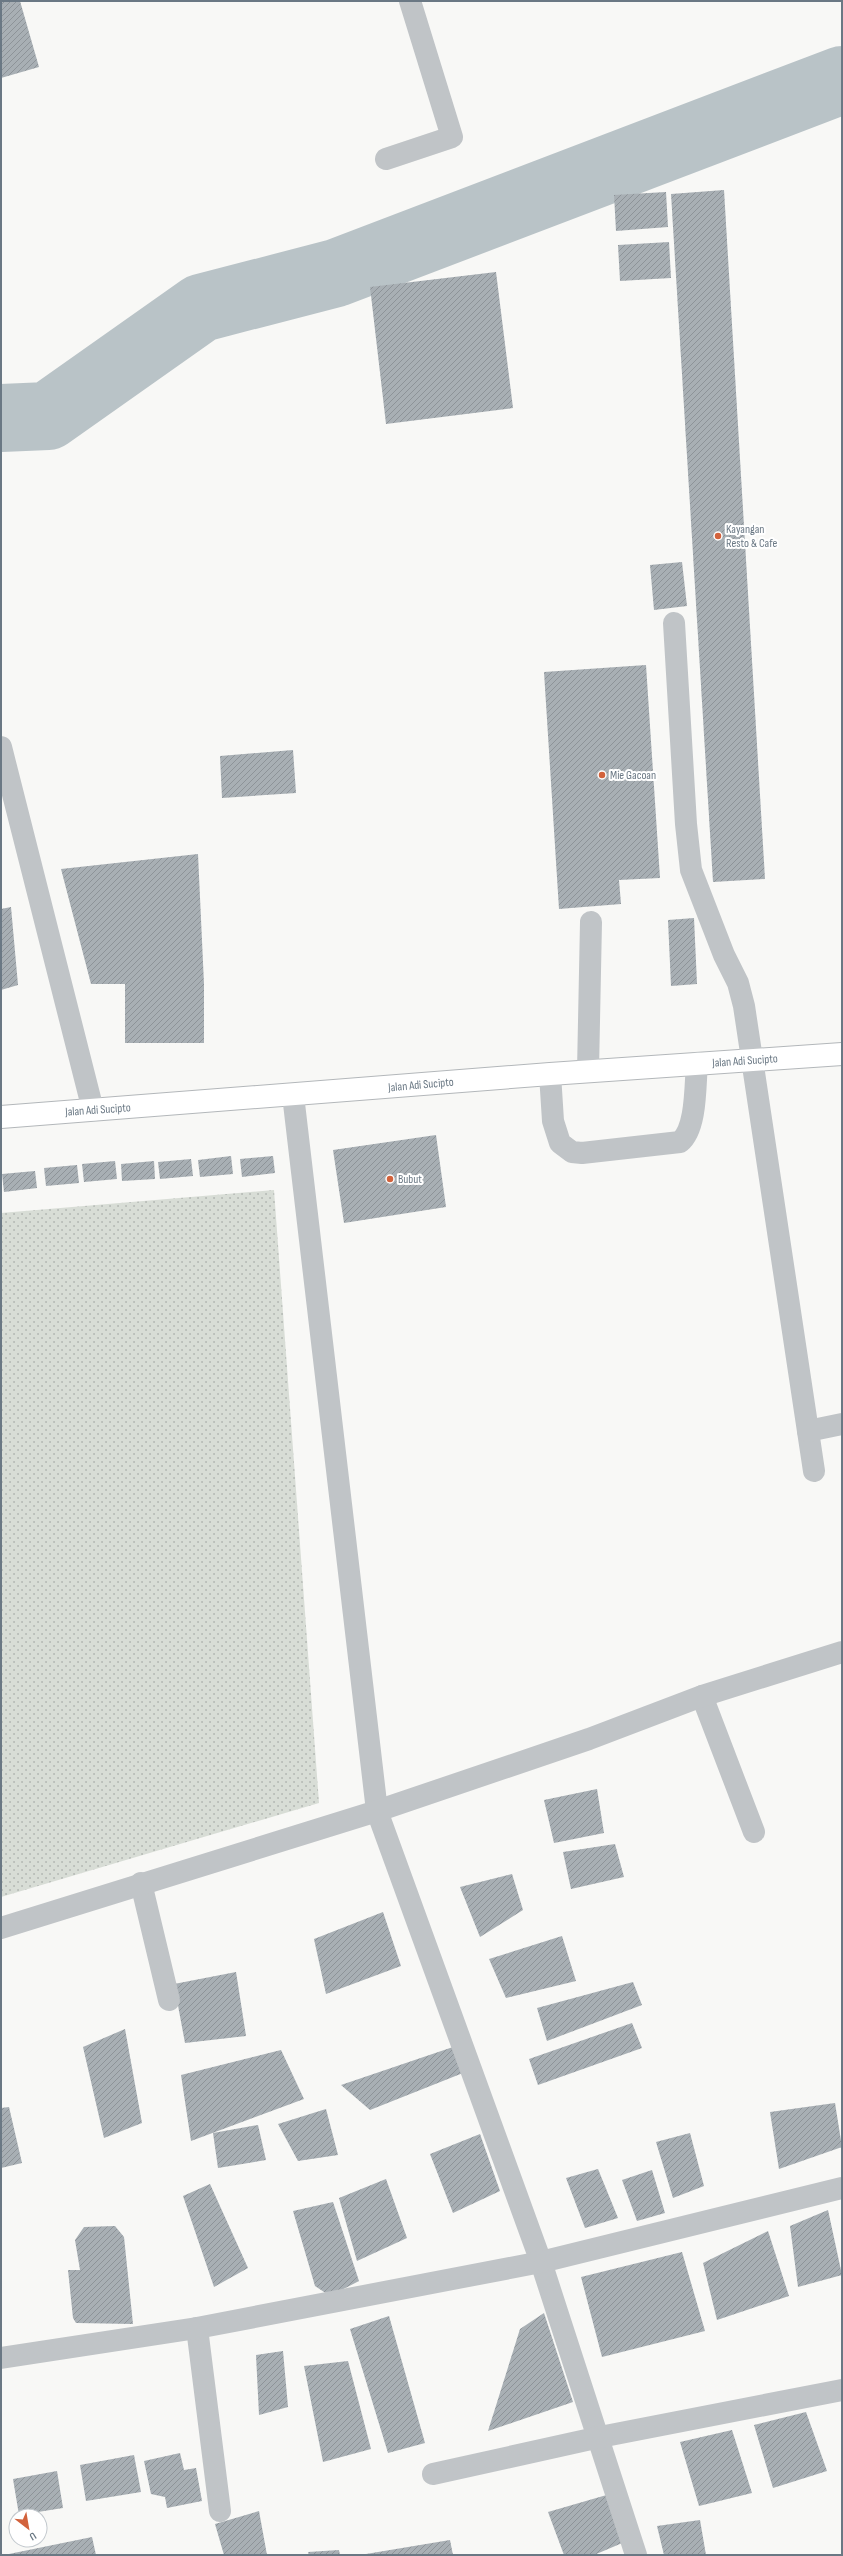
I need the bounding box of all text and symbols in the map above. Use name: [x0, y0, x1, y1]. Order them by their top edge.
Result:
place label: Kayangan Resto & Cafe: [726, 522, 777, 551]
marker: Kayangan Resto & Cafe: [713, 531, 723, 541]
place label: Mie Gacoan: [610, 768, 656, 783]
marker: Mie Gacoan: [597, 770, 607, 780]
street label: Jalan Adi Sucipto: [711, 1051, 778, 1071]
street label: Jalan Adi Sucipto: [387, 1075, 454, 1095]
street label: Jalan Adi Sucipto: [64, 1100, 131, 1120]
place label: Bubut: [398, 1172, 422, 1187]
marker: Bubut: [385, 1174, 395, 1184]
north arrow: [8, 2508, 48, 2548]
text: U: [27, 2529, 39, 2543]

